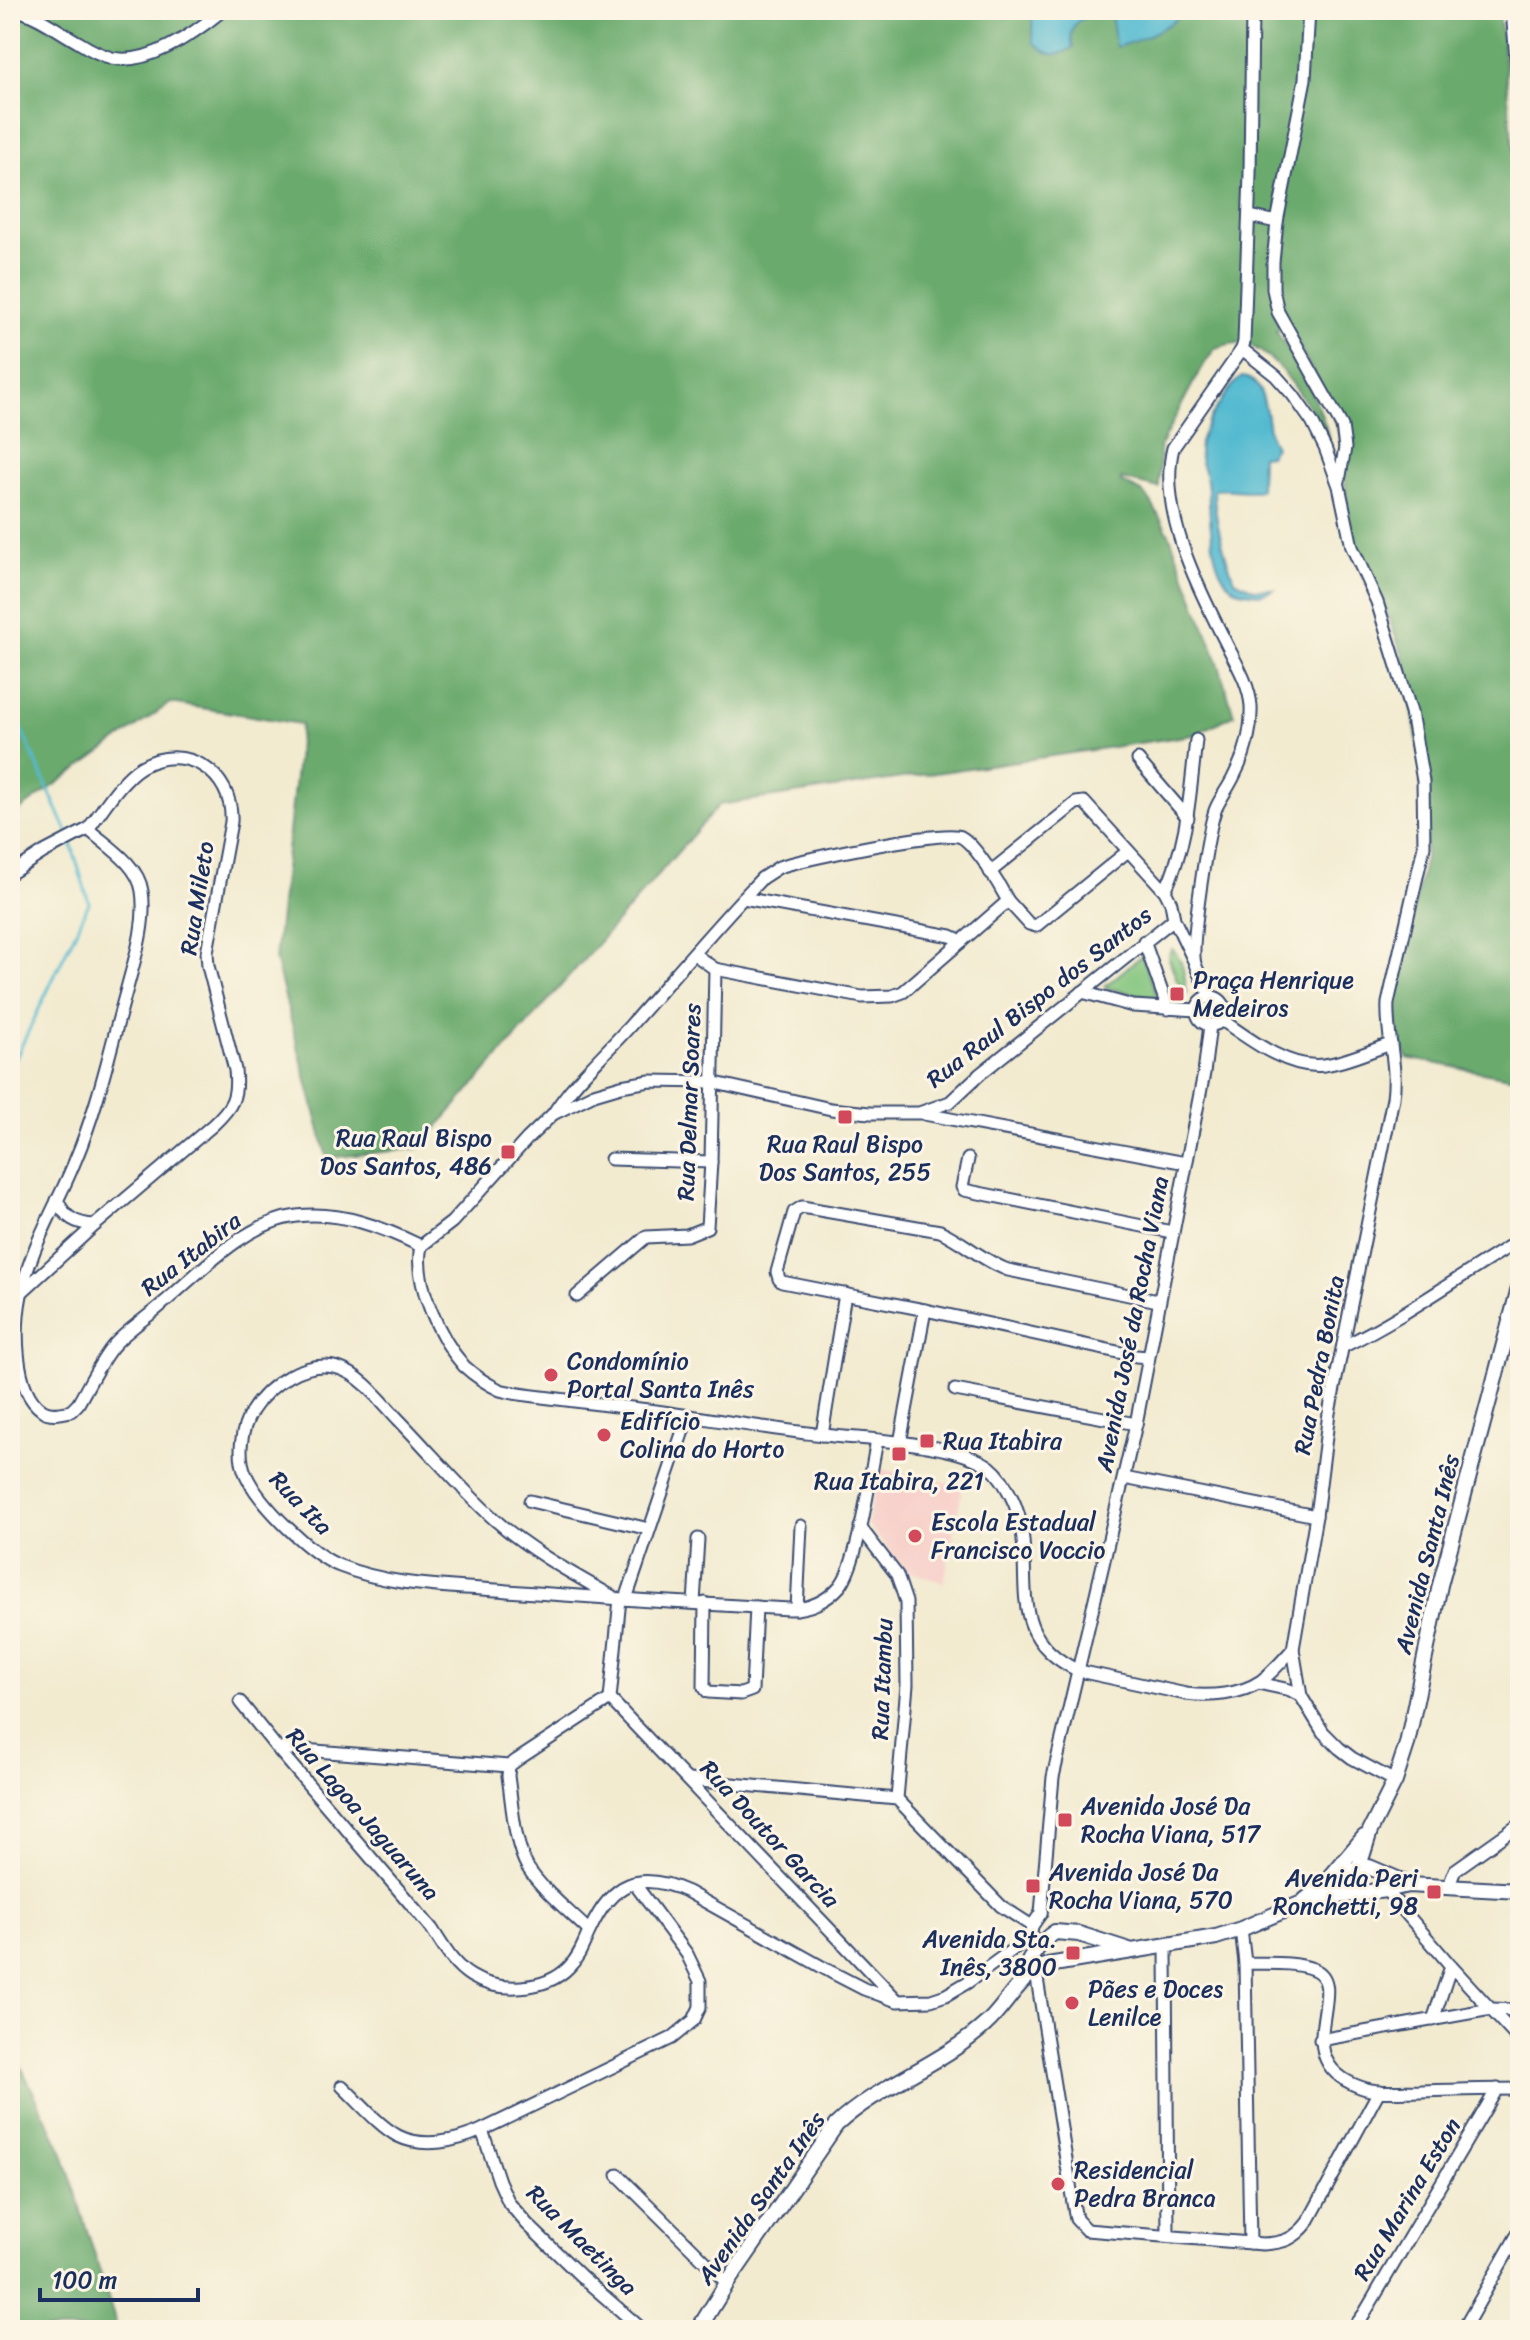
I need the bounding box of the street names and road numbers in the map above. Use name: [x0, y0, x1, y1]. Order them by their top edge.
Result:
street label: Rua Mileto: [167, 838, 227, 958]
street label: Rua Raul Bispo dos Santos: [917, 895, 1161, 1099]
street label: Rua Delmar Soares: [665, 1003, 713, 1201]
street label: Avenida José da Rocha Viana: [1082, 1172, 1181, 1477]
street label: Rua Itabira: [131, 1200, 252, 1307]
street label: Rua Pedra Bonita: [1281, 1272, 1357, 1458]
street label: Avenida Santa Inês: [1382, 1449, 1472, 1659]
street label: Rua Ita: [259, 1460, 343, 1546]
street label: Rua Itambu: [859, 1617, 905, 1741]
street label: Rua Lagoa Jaguaruna: [275, 1717, 451, 1911]
street label: Rua Doutor Garcia: [689, 1750, 851, 1919]
street label: Avenida Santa Inês: [685, 2101, 837, 2295]
street label: Rua Marina Eston: [1341, 2109, 1473, 2289]
street label: Rua Maetinga: [516, 2174, 648, 2306]

